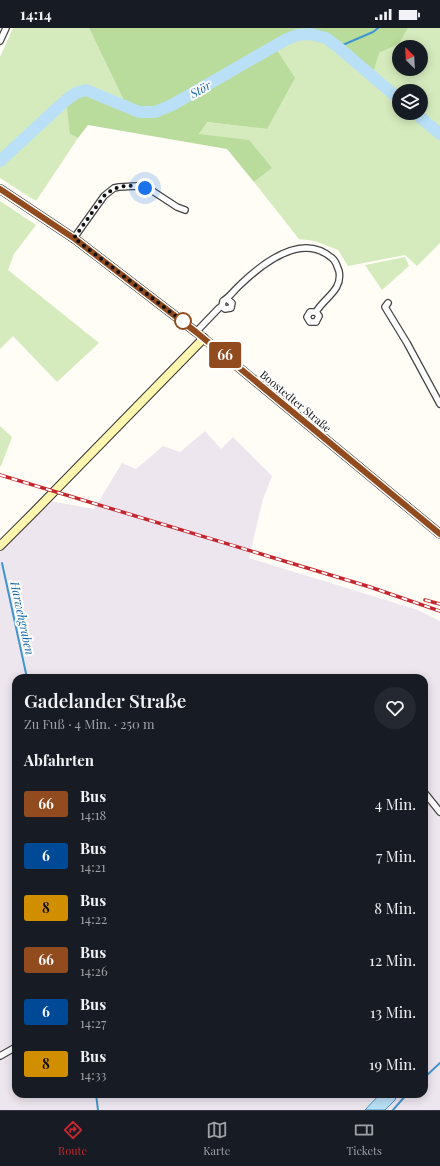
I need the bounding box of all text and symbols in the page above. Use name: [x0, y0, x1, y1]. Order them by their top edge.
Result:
text: 14:14: [20, 4, 52, 24]
north arrow: [392, 40, 428, 76]
map controls: [392, 40, 428, 120]
water label: Stör: [186, 76, 214, 102]
button: layers: [392, 84, 428, 120]
your location: [135, 178, 155, 198]
unlabelled marker: [174, 312, 192, 330]
line badge: 66: [207, 342, 243, 368]
text: 66: [217, 345, 233, 364]
street label: Boostedter Straße: [257, 367, 335, 436]
water label: Harwehgraben: [7, 579, 39, 656]
text: Gadelander Straße: [24, 687, 186, 713]
button: heart: [374, 687, 416, 729]
text: Zu Fuß · 4 Min. · 250 m: [24, 715, 155, 732]
text: Abfahrten: [24, 750, 94, 770]
text: Bus: [80, 786, 106, 806]
text: 66: [38, 794, 54, 813]
text: 4 Min.: [375, 794, 416, 814]
text: 14:18: [80, 806, 106, 823]
text: Bus: [80, 838, 106, 858]
text: 6: [42, 846, 50, 865]
text: 7 Min.: [376, 846, 416, 866]
text: 14:21: [80, 858, 106, 875]
text: Bus: [80, 890, 106, 910]
text: 8: [42, 898, 50, 917]
text: 8 Min.: [374, 898, 416, 918]
text: 14:22: [80, 910, 107, 927]
text: Bus: [80, 942, 106, 962]
text: 66: [38, 950, 54, 969]
text: 12 Min.: [369, 950, 416, 970]
text: 14:26: [80, 962, 108, 979]
text: Bus: [80, 994, 106, 1014]
text: 6: [42, 1002, 50, 1021]
text: 13 Min.: [370, 1002, 416, 1022]
text: 14:27: [80, 1014, 106, 1031]
text: Bus: [80, 1046, 106, 1066]
text: 8: [42, 1054, 50, 1073]
text: 19 Min.: [369, 1054, 416, 1074]
text: 14:33: [80, 1066, 106, 1083]
tab: Route: [58, 1119, 87, 1158]
tab: Karte: [203, 1119, 230, 1158]
tab: Tickets: [346, 1119, 382, 1158]

